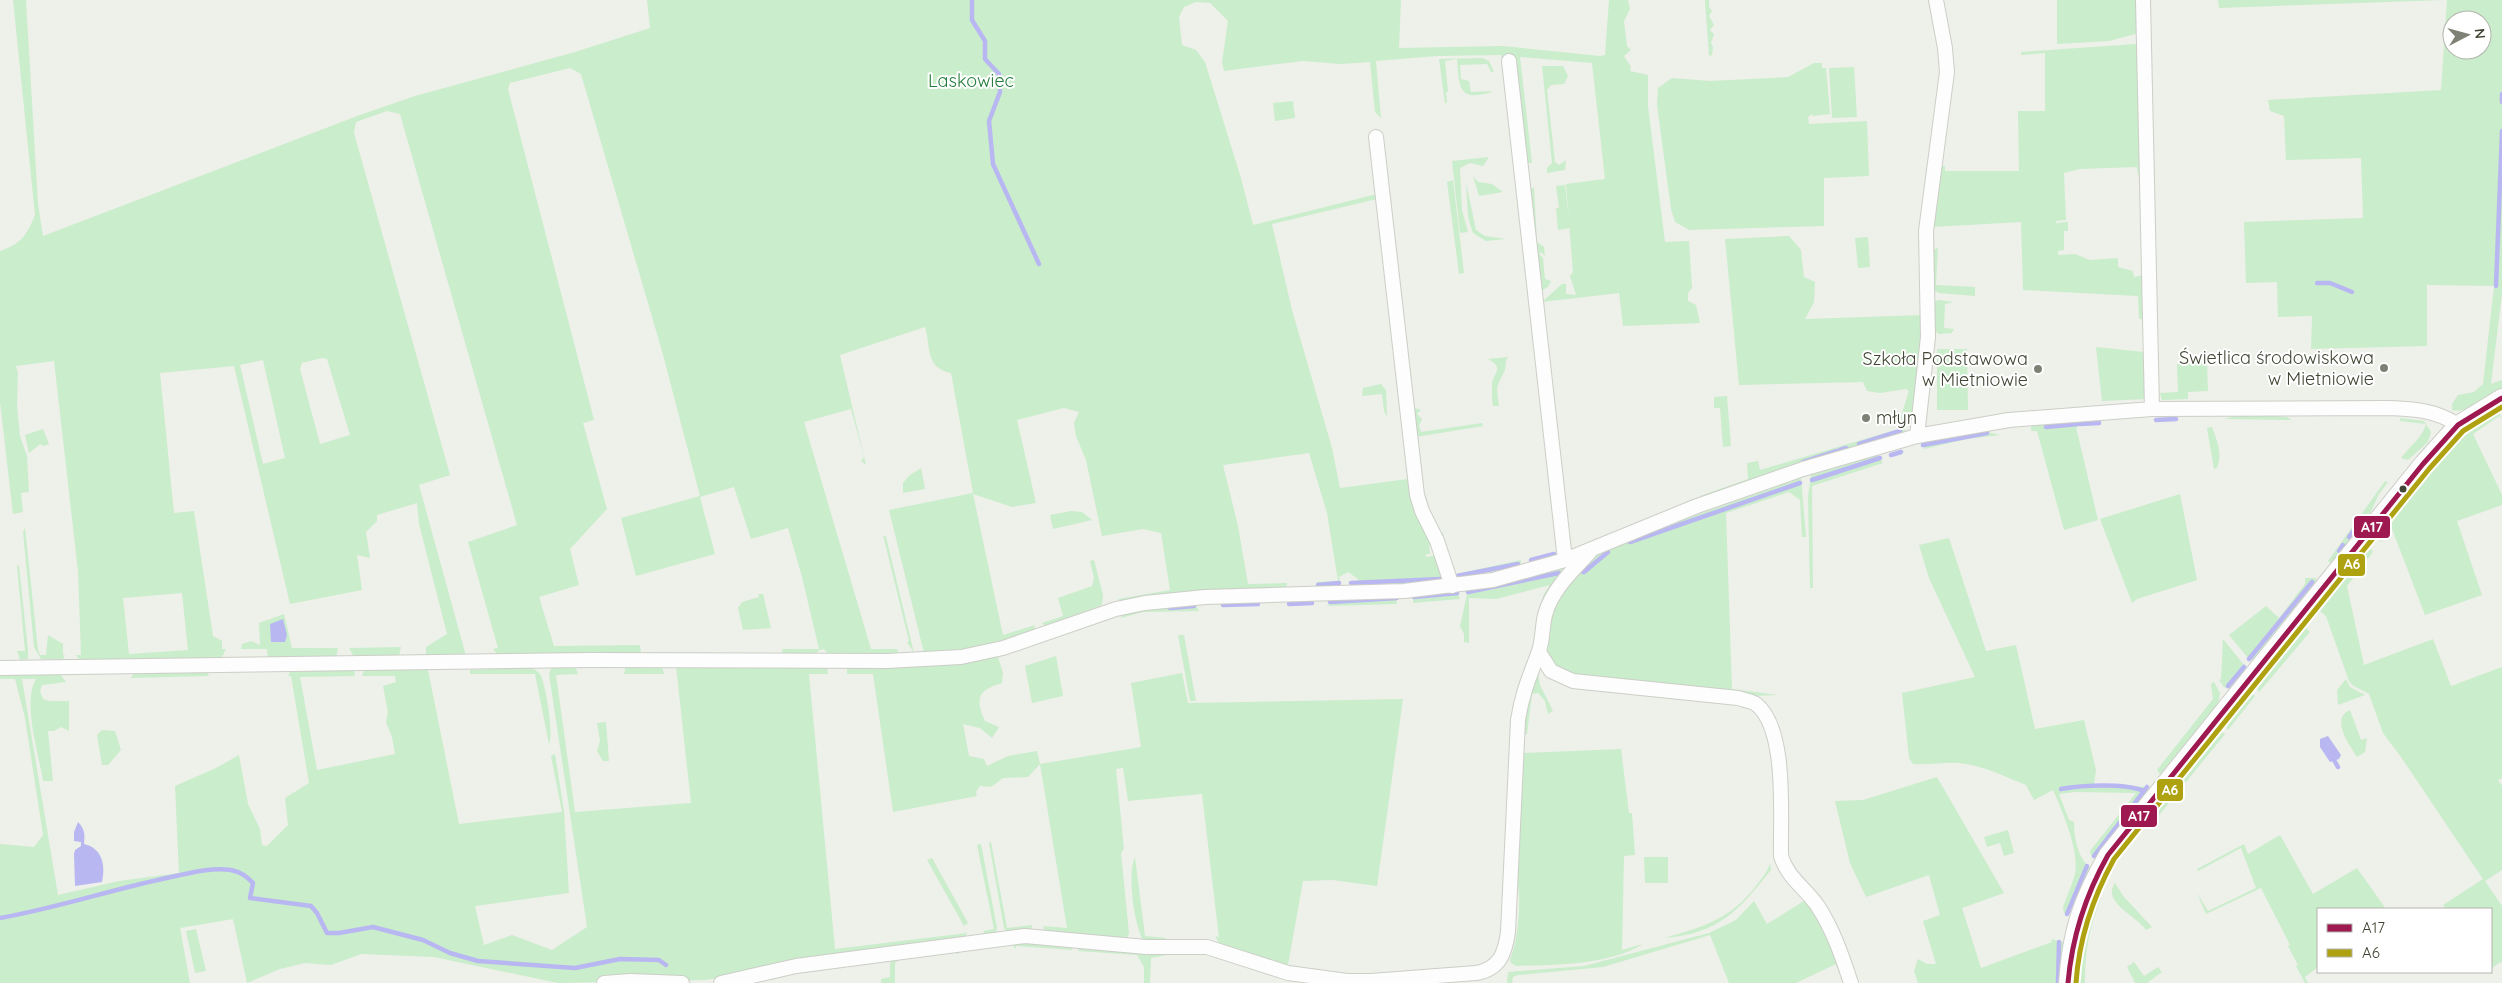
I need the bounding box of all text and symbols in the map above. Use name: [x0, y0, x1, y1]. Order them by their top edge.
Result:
north arrow: [2442, 10, 2492, 60]
text: N: [2470, 28, 2489, 40]
park label: Laskowiec: [928, 69, 1014, 92]
place label: Świetlica środowiskowa w Mietniowie: [2179, 346, 2374, 390]
place label: Szkoła Podstawowa w Mietniowie: [1863, 347, 2028, 391]
marker: Świetlica środowiskowa w Mietniowie: [2378, 362, 2390, 374]
marker: Szkoła Podstawowa w Mietniowie: [2032, 363, 2044, 375]
place label: młyn: [1876, 406, 1917, 429]
marker: młyn: [1860, 412, 1872, 424]
unlabelled marker: [2398, 484, 2408, 494]
line badge: A17: [2353, 515, 2391, 539]
text: A17: [2361, 518, 2383, 536]
line badge: A6: [2337, 553, 2366, 577]
text: A6: [2344, 555, 2361, 573]
line badge: A6: [2156, 778, 2184, 802]
text: A6: [2162, 781, 2179, 799]
line badge: A17: [2120, 804, 2158, 828]
text: A17: [2128, 807, 2150, 825]
legend: [2317, 908, 2492, 973]
text: A17: [2362, 918, 2385, 937]
text: A6: [2362, 943, 2380, 962]

